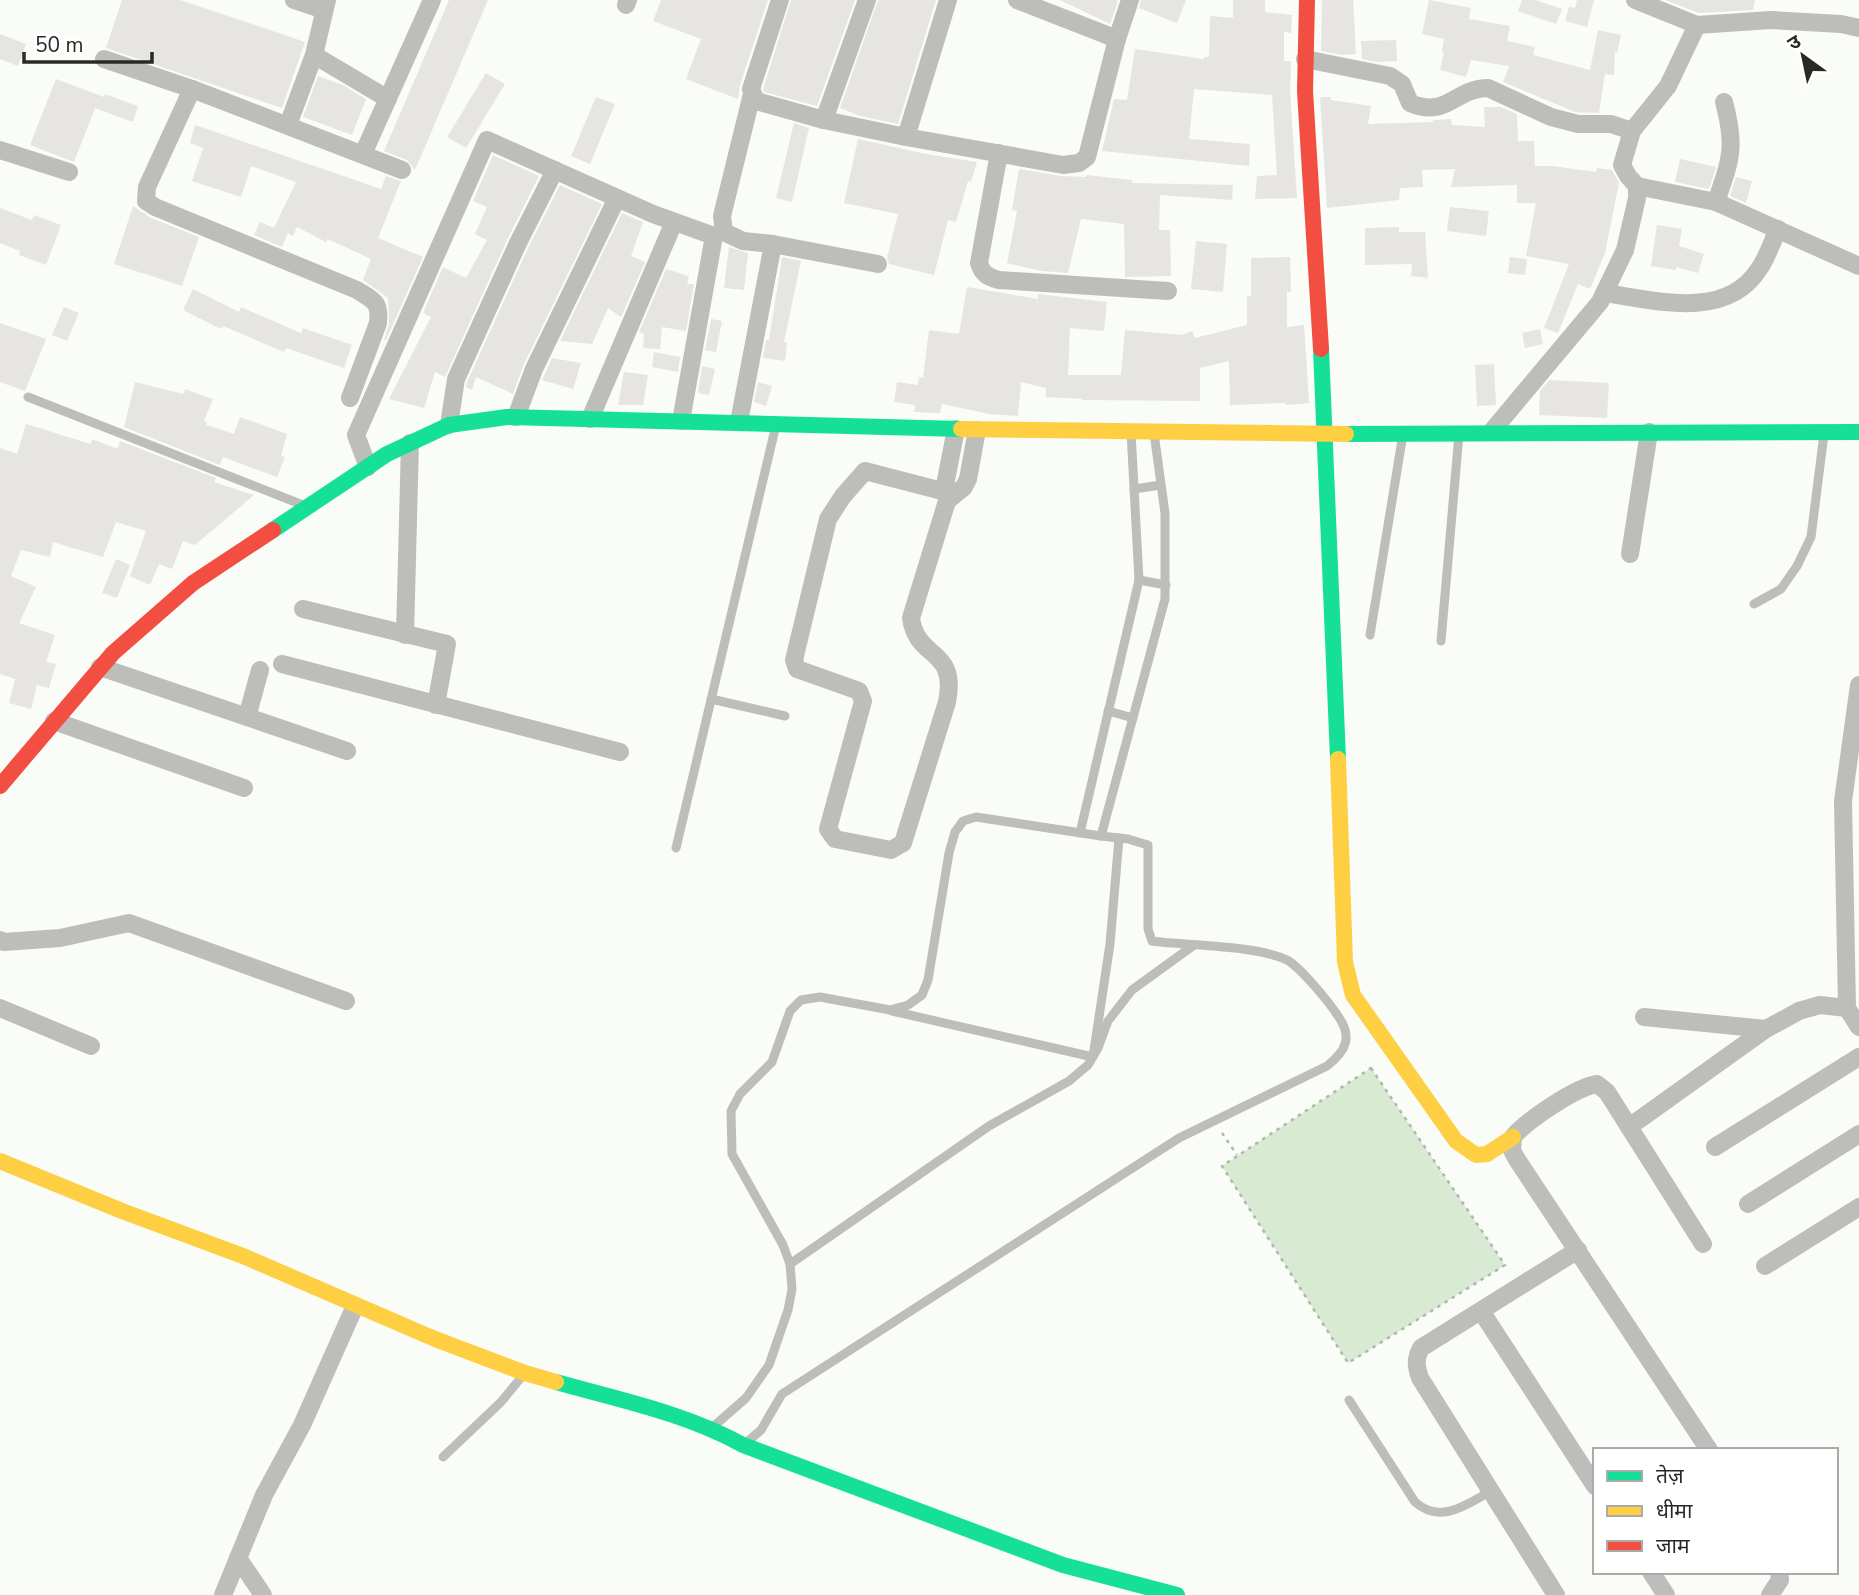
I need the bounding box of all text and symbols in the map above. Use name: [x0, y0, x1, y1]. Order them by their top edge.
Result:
scale bar: [24, 21, 152, 65]
north arrow: [1768, 21, 1838, 91]
text: उ: [1783, 28, 1807, 57]
text: 50 m: [35, 31, 84, 59]
legend: [1593, 1448, 1838, 1574]
text: तेज़: [1656, 1462, 1684, 1490]
text: धीमा: [1656, 1497, 1693, 1525]
text: जाम: [1656, 1532, 1690, 1560]

